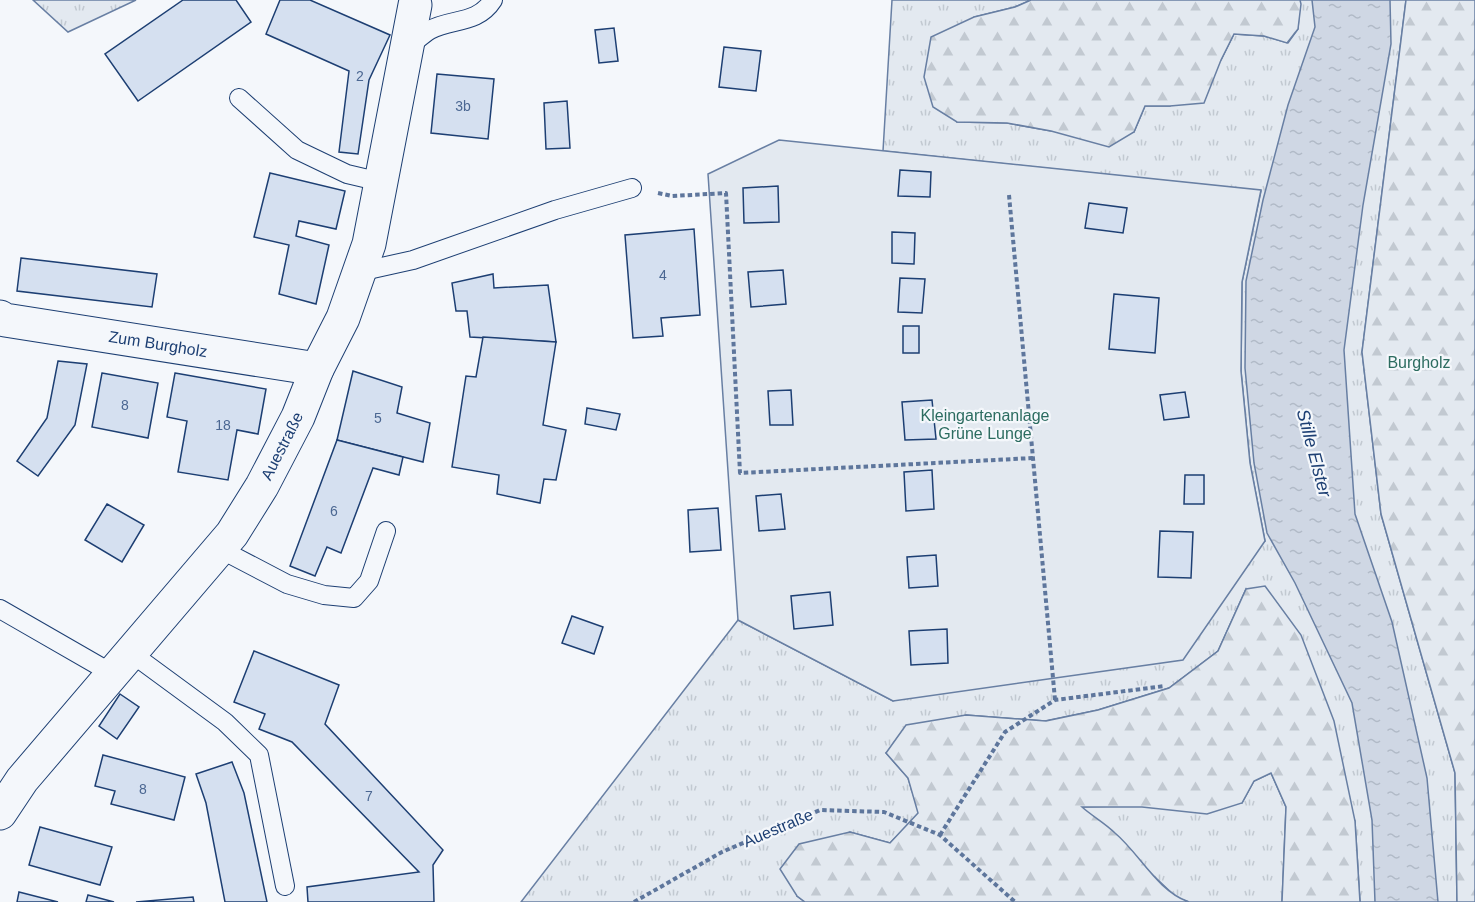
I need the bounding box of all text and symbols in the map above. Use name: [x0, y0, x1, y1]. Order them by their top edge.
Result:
house number: 2: [356, 68, 364, 84]
house number: 3b: [455, 98, 471, 114]
house number: 4: [659, 267, 667, 283]
street label: Zum Burgholz: [107, 328, 209, 360]
park label: Burgholz: [1387, 354, 1451, 371]
house number: 8: [121, 397, 129, 413]
park label: Kleingartenanlage Grüne Lunge: [921, 407, 1050, 442]
water label: Stille Elster: [1293, 407, 1336, 500]
street label: Auestraße: [258, 409, 306, 483]
house number: 5: [374, 410, 382, 426]
house number: 18: [215, 417, 231, 433]
house number: 6: [330, 503, 338, 519]
house number: 8: [139, 781, 147, 797]
house number: 7: [365, 788, 373, 804]
street label: Auestraße: [741, 806, 815, 850]

